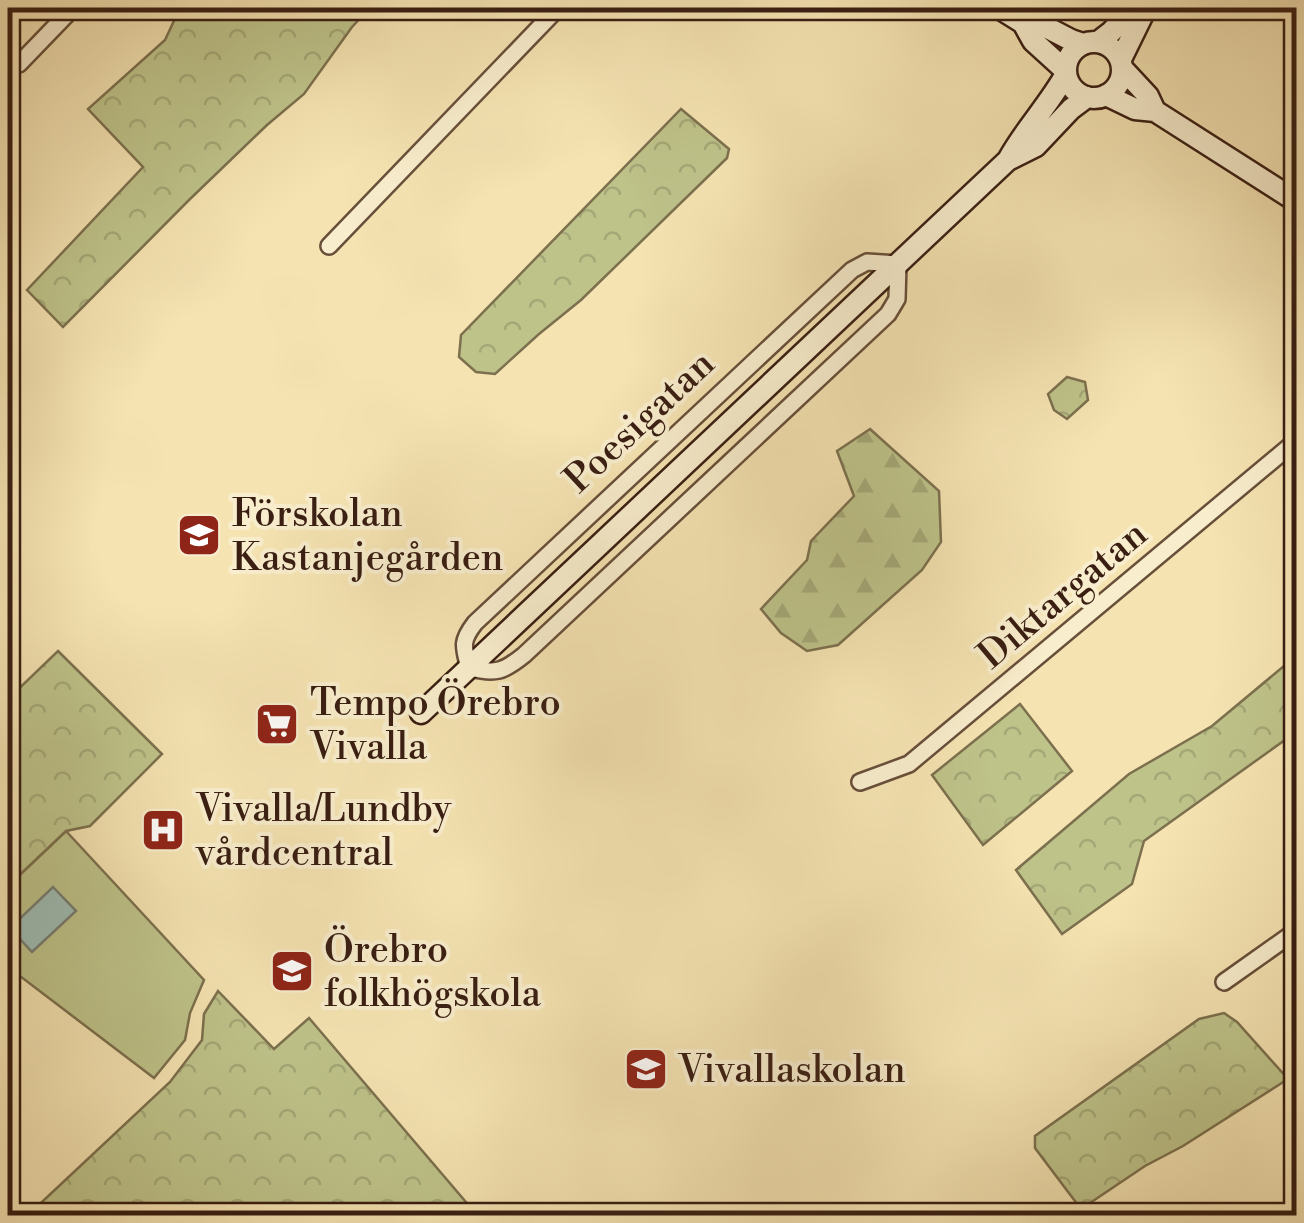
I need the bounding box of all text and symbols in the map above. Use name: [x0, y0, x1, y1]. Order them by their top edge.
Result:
street label: Poesigatan: [555, 341, 725, 503]
place label: Förskolan Kastanjegården: [232, 491, 504, 582]
street label: Diktargatan: [969, 511, 1157, 679]
school or university icon: Förskolan Kastanjegården: [176, 512, 222, 558]
place label: Tempo Örebro Vivalla: [309, 678, 561, 771]
supermarket icon: Tempo Örebro Vivalla: [254, 701, 300, 747]
place label: Vivalla/Lundby vårdcentral: [195, 786, 452, 877]
hospital icon: Vivalla/Lundby vårdcentral: [140, 807, 186, 853]
place label: Örebro folkhögskola: [324, 925, 542, 1018]
school or university icon: Örebro folkhögskola: [269, 948, 315, 994]
school or university icon: Vivallaskolan: [623, 1046, 669, 1092]
place label: Vivallaskolan: [677, 1047, 906, 1094]

